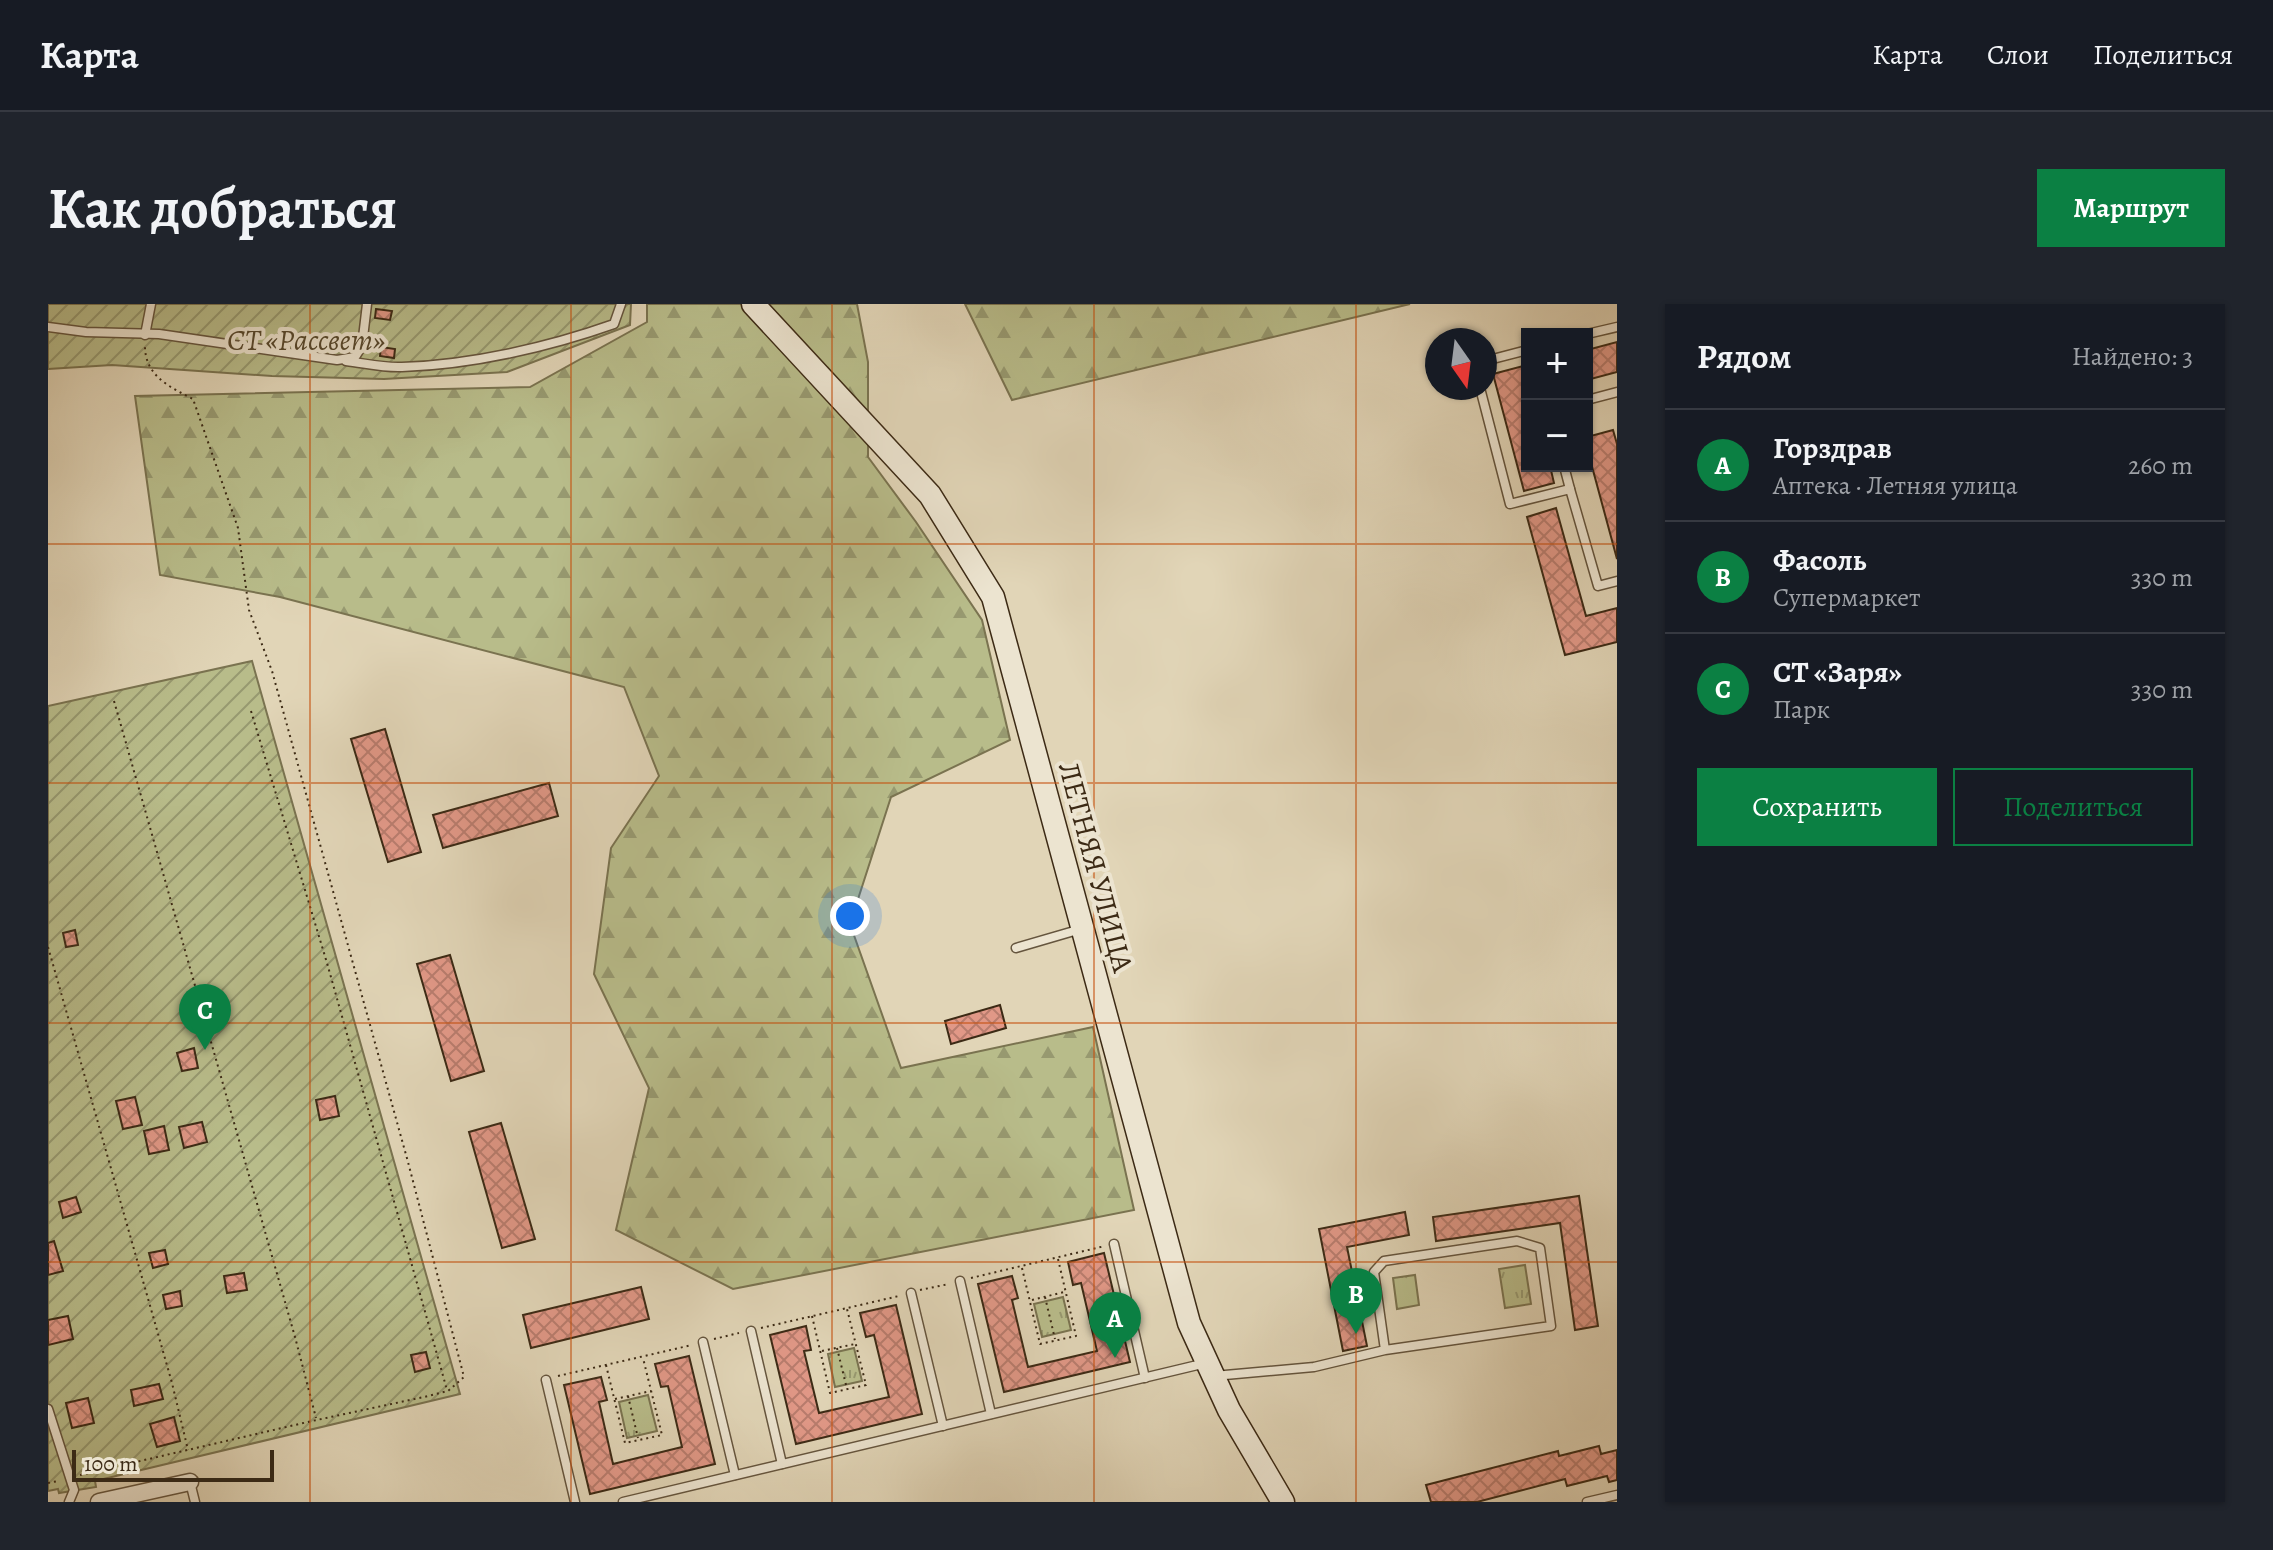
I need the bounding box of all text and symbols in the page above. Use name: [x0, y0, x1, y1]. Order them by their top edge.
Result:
text: Карта: [40, 29, 139, 81]
text: Карта: [1872, 36, 1943, 74]
text: Слои: [1987, 36, 2049, 74]
text: Поделиться: [2093, 36, 2233, 74]
button: Маршрут: [2037, 169, 2225, 247]
text: Как добраться: [48, 170, 397, 246]
park label: СТ «Рассвет»: [227, 320, 385, 360]
north arrow: [1425, 328, 1497, 400]
map controls: [1521, 328, 1593, 472]
button: +: [1521, 328, 1593, 400]
text: Рядом: [1697, 333, 1791, 380]
text: Найдено: 3: [2072, 339, 2193, 374]
button: −: [1521, 400, 1593, 472]
text: Горздрав: [1773, 428, 1892, 468]
text: A: [1715, 448, 1731, 483]
text: 260 m: [2128, 448, 2193, 483]
text: Аптека · Летняя улица: [1773, 468, 2018, 503]
text: Фасоль: [1773, 540, 1866, 580]
text: B: [1715, 560, 1731, 595]
text: 330 m: [2131, 560, 2193, 595]
text: Супермаркет: [1773, 580, 1921, 615]
text: СТ «Заря»: [1773, 652, 1902, 692]
text: C: [1715, 672, 1731, 707]
text: 330 m: [2131, 672, 2193, 707]
text: Парк: [1773, 692, 1830, 727]
street label: ЛЕТНЯЯ УЛИЦА: [1049, 757, 1143, 977]
button: Сохранить: [1697, 768, 1937, 846]
button: Поделиться: [1953, 768, 2193, 846]
your location: [830, 896, 870, 936]
pin: C: [179, 984, 231, 1050]
pin: B: [1330, 1268, 1382, 1334]
pin: A: [1089, 1292, 1141, 1358]
scale bar: [72, 1446, 274, 1482]
text: 100 m: [84, 1449, 138, 1479]

